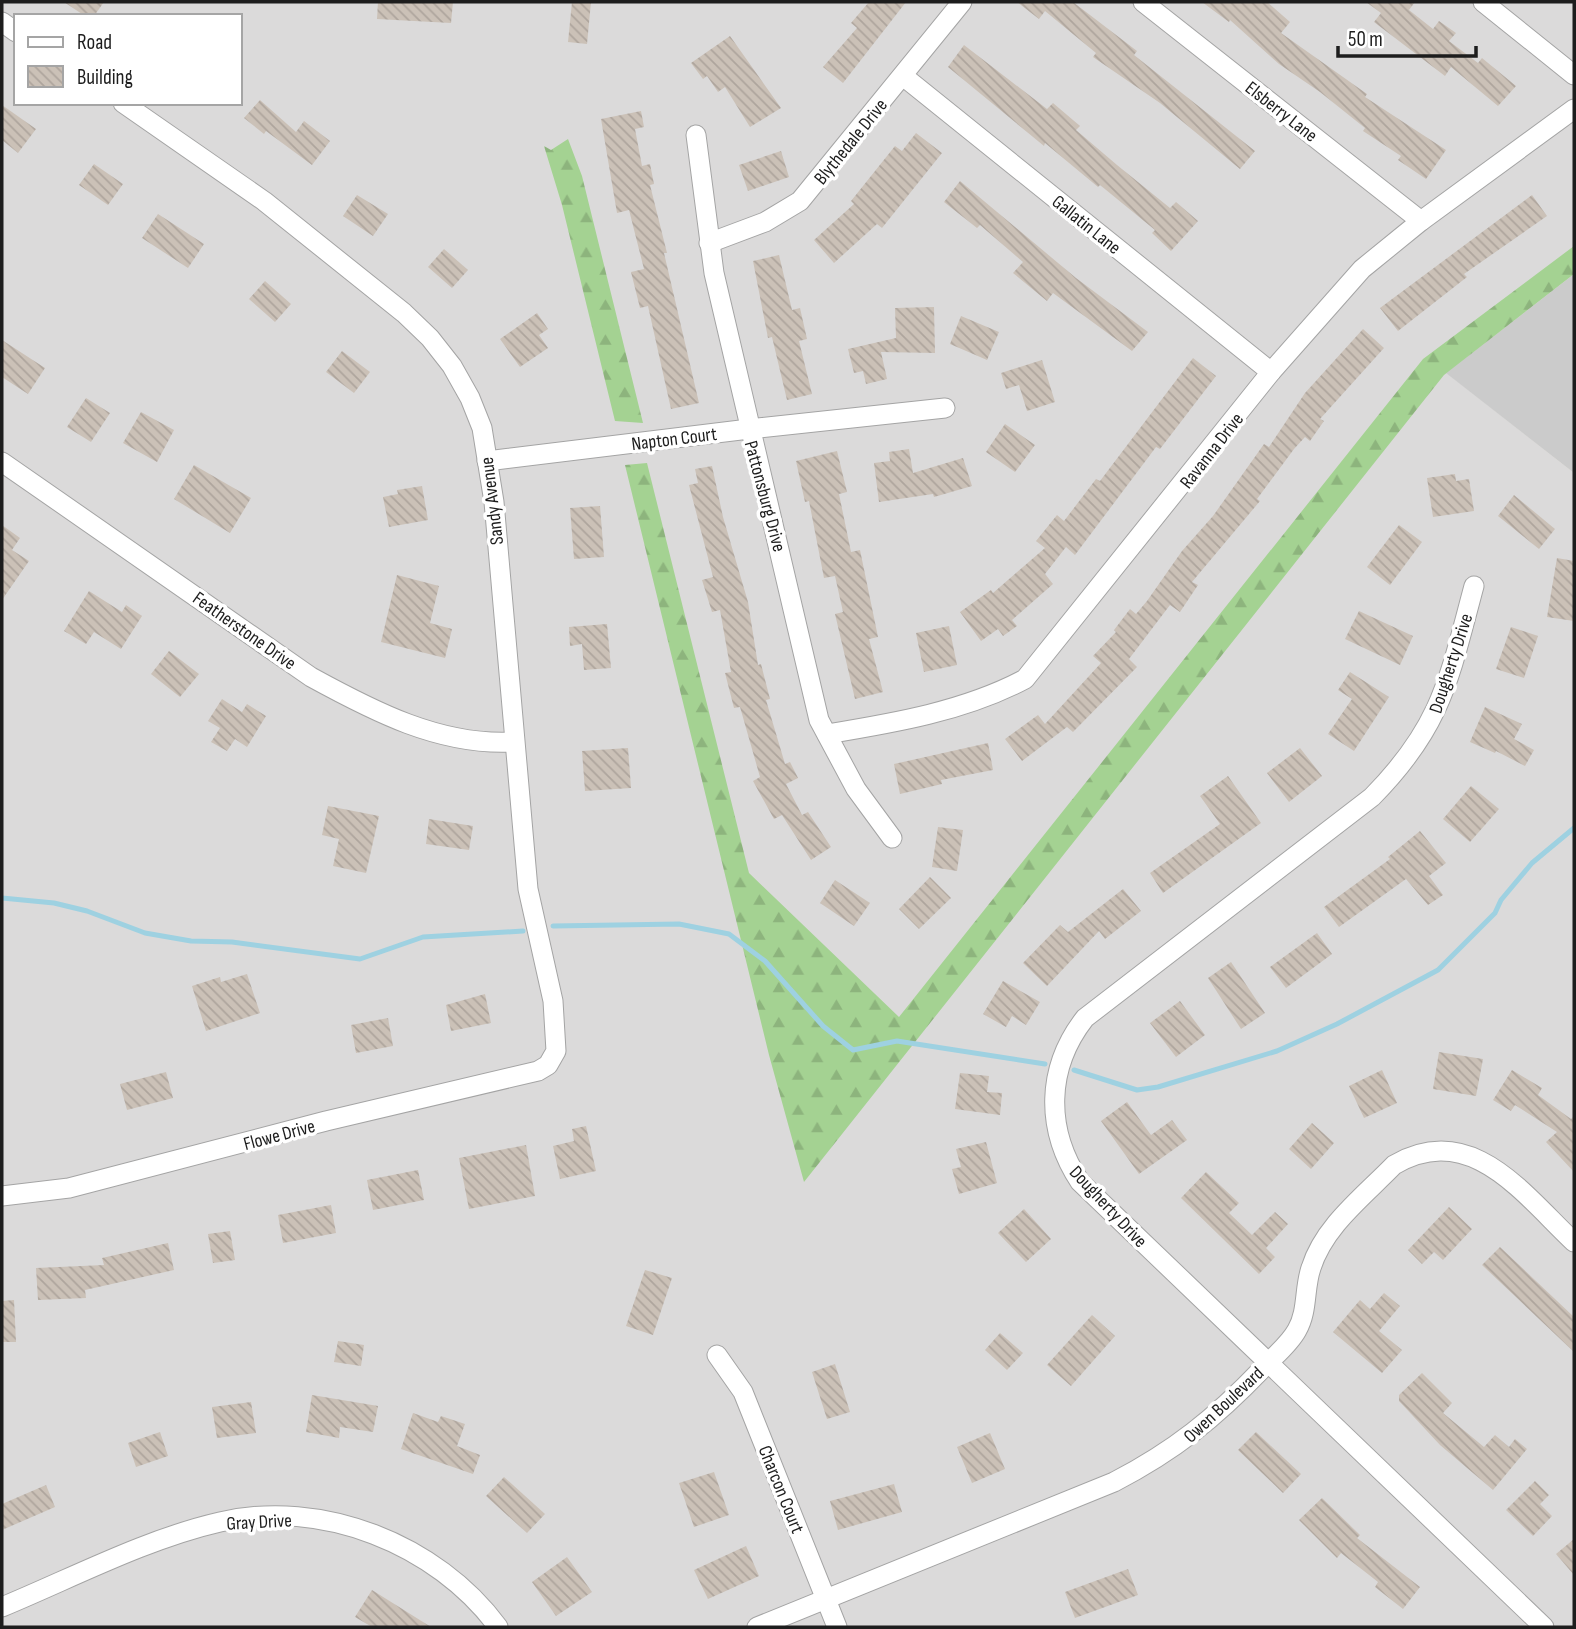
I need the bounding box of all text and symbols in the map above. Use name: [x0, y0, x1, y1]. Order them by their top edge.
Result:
legend: [14, 14, 242, 105]
scale bar: [1338, 14, 1476, 58]
text: 50 m: [1348, 27, 1383, 52]
text: Road: [77, 30, 112, 55]
text: Building: [77, 65, 133, 90]
street label: Elsberry Lane: [1240, 77, 1322, 147]
street label: Blythedale Drive: [810, 94, 893, 189]
street label: Gallatin Lane: [1047, 191, 1125, 260]
street label: Ravanna Drive: [1175, 408, 1249, 493]
street label: Napton Court: [630, 423, 718, 456]
street label: Pattonsburg Drive: [739, 438, 790, 554]
street label: Sandy Avenue: [476, 456, 509, 546]
street label: Featherstone Drive: [188, 587, 300, 675]
street label: Dougherty Drive: [1424, 611, 1478, 716]
street label: Flowe Drive: [241, 1115, 318, 1156]
street label: Dougherty Drive: [1064, 1161, 1152, 1253]
street label: Owen Boulevard: [1179, 1362, 1269, 1448]
street label: Charcon Court: [753, 1442, 809, 1537]
street label: Gray Drive: [226, 1509, 292, 1536]

